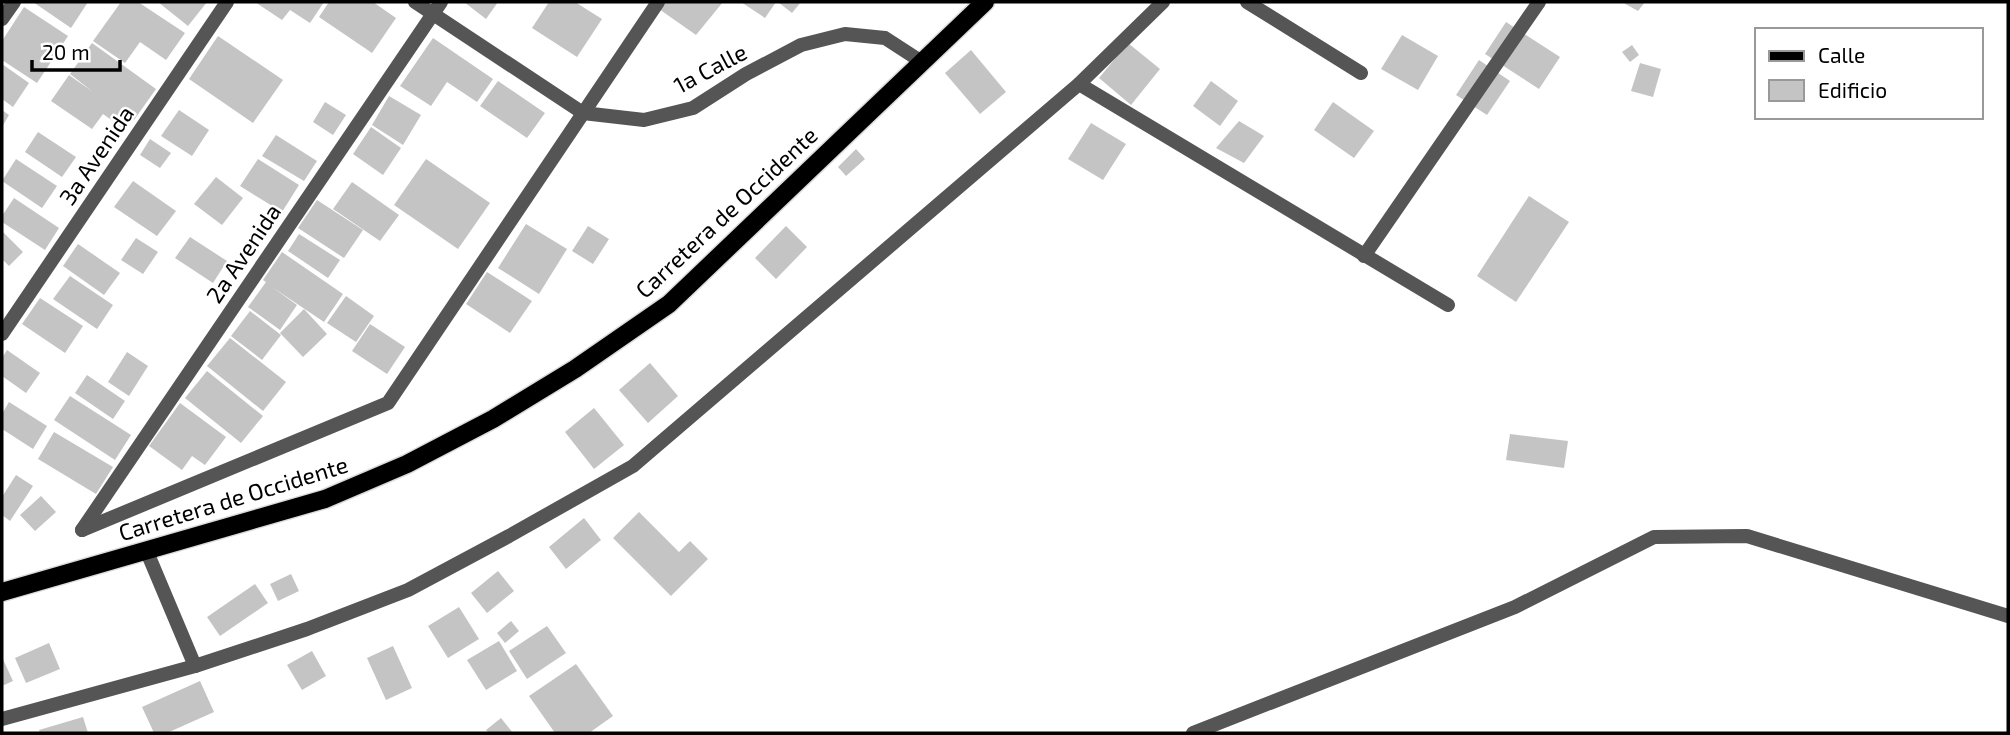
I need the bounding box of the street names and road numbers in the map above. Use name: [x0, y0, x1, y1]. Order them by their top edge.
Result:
street label: 1a Calle: [669, 37, 751, 99]
street label: 3a Avenida: [53, 100, 139, 210]
street label: Carretera de Occidente: [629, 120, 823, 304]
street label: 2a Avenida: [200, 198, 286, 308]
street label: Carretera de Occidente: [115, 450, 351, 546]

